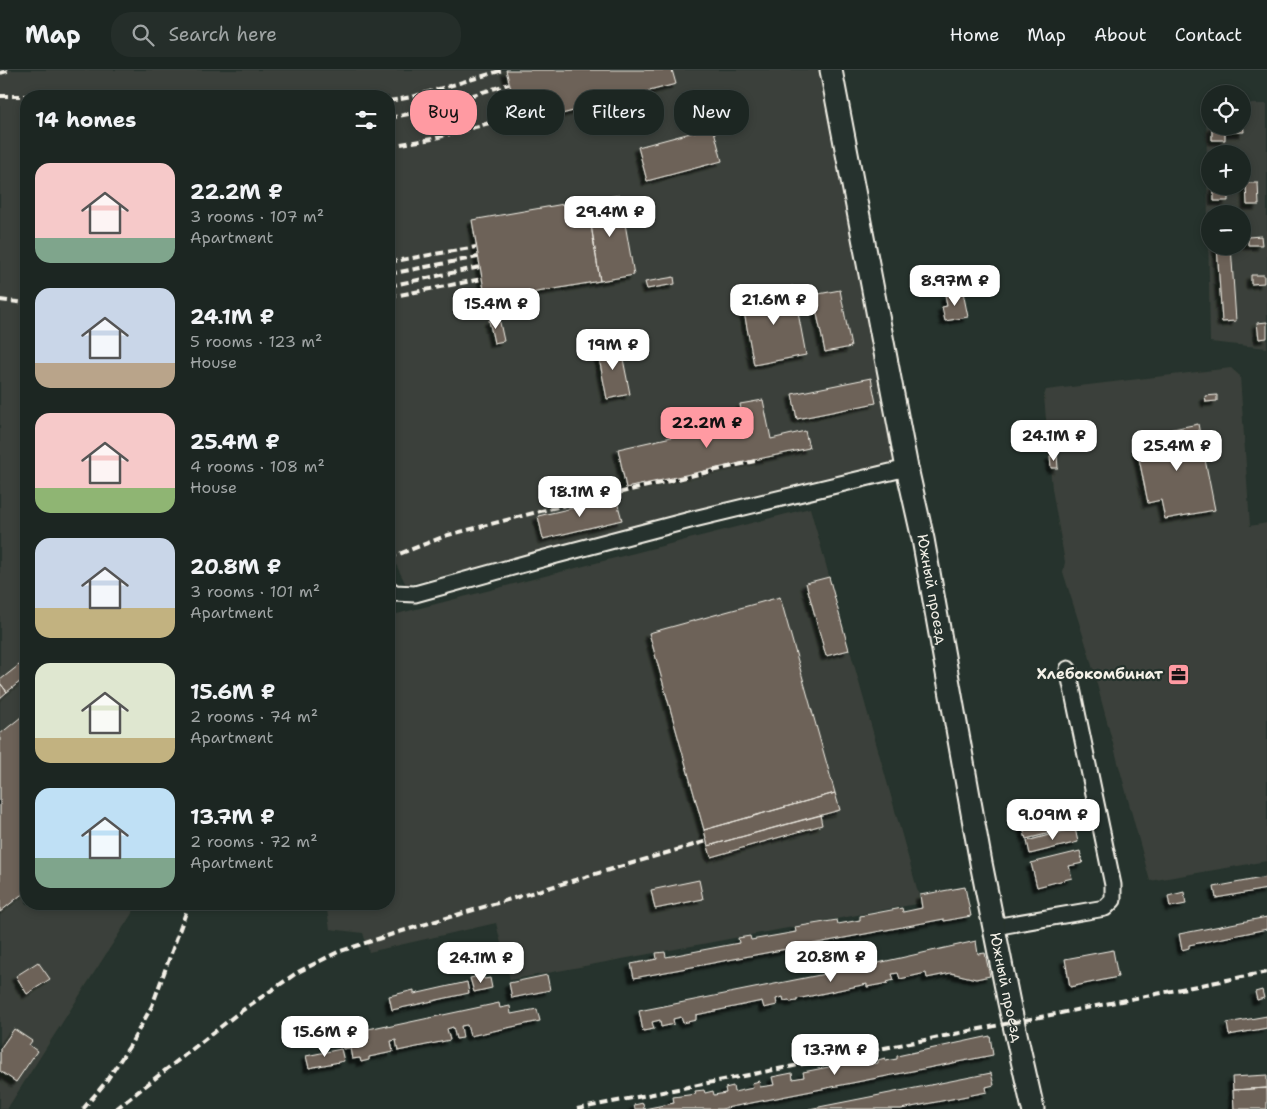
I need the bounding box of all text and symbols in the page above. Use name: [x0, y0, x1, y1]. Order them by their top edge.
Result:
search box: [111, 12, 461, 57]
text: Map: [25, 19, 81, 51]
icon: search: [129, 21, 157, 49]
text: Search here: [169, 22, 277, 47]
text: Home: [950, 23, 999, 47]
text: Map: [1027, 23, 1066, 47]
text: About: [1094, 23, 1147, 47]
text: Contact: [1175, 23, 1242, 47]
map controls: [1201, 85, 1251, 255]
button: locate: [1201, 85, 1251, 135]
chip: Buy: [410, 90, 477, 135]
chip: Rent: [487, 90, 564, 135]
chip: Filters: [574, 90, 664, 135]
chip: New: [674, 90, 749, 135]
text: 14 homes: [35, 106, 136, 134]
icon: filters: [352, 106, 380, 134]
button: +: [1201, 145, 1251, 195]
text: 22.2M ₽: [190, 178, 283, 206]
icon: home: [75, 183, 135, 243]
pin: 29.4M ₽: [564, 196, 656, 238]
text: 29.4M ₽: [575, 201, 645, 222]
button: −: [1201, 205, 1251, 255]
text: 3 rooms · 107 m²: [190, 206, 324, 227]
text: Apartment: [190, 227, 273, 248]
pin: 8.97M ₽: [909, 264, 1001, 307]
text: 8.97M ₽: [921, 270, 989, 291]
pin: 21.6M ₽: [728, 284, 820, 326]
pin: 15.4M ₽: [450, 288, 542, 330]
text: 21.6M ₽: [741, 289, 807, 310]
text: 15.4M ₽: [464, 293, 528, 314]
text: 24.1M ₽: [190, 303, 275, 331]
icon: home: [75, 308, 135, 368]
pin: 19M ₽: [578, 328, 648, 371]
text: 5 rooms · 123 m²: [190, 331, 322, 352]
text: 19M ₽: [587, 334, 639, 355]
text: House: [190, 352, 237, 373]
pin: 22.2M ₽: [661, 406, 753, 449]
text: 22.2M ₽: [672, 412, 742, 433]
pin: 24.1M ₽: [1008, 420, 1100, 462]
text: 24.1M ₽: [1022, 425, 1086, 446]
text: 25.4M ₽: [190, 428, 280, 456]
pin: 25.4M ₽: [1131, 430, 1223, 472]
icon: home: [75, 433, 135, 493]
text: 25.4M ₽: [1143, 435, 1211, 456]
text: 4 rooms · 108 m²: [190, 456, 325, 477]
pin: 18.1M ₽: [534, 476, 626, 518]
text: House: [190, 477, 237, 498]
text: 18.1M ₽: [549, 481, 611, 502]
street label: Южный проезд: [912, 533, 952, 646]
text: 20.8M ₽: [190, 553, 282, 581]
icon: home: [75, 558, 135, 618]
text: 3 rooms · 101 m²: [190, 581, 320, 602]
text: Apartment: [190, 602, 273, 623]
office icon: Хлебокомбинат: [1167, 662, 1191, 686]
place label: Хлебокомбинат: [1037, 664, 1163, 684]
text: 15.6M ₽: [190, 678, 276, 706]
icon: home: [75, 683, 135, 743]
text: 2 rooms · 74 m²: [190, 706, 318, 727]
text: Apartment: [190, 727, 273, 748]
pin: 9.09M ₽: [1007, 798, 1099, 841]
text: 13.7M ₽: [190, 803, 275, 831]
text: 9.09M ₽: [1018, 804, 1088, 825]
icon: home: [75, 808, 135, 868]
text: 2 rooms · 72 m²: [190, 831, 318, 852]
text: Apartment: [190, 852, 273, 873]
street label: Южный проезд: [985, 931, 1028, 1045]
pin: 20.8M ₽: [785, 940, 877, 983]
pin: 24.1M ₽: [435, 942, 527, 984]
text: 20.8M ₽: [796, 946, 866, 967]
text: 24.1M ₽: [449, 947, 513, 968]
pin: 15.6M ₽: [279, 1016, 371, 1058]
text: 15.6M ₽: [292, 1021, 358, 1042]
pin: 13.7M ₽: [789, 1034, 881, 1076]
text: 13.7M ₽: [803, 1039, 867, 1060]

